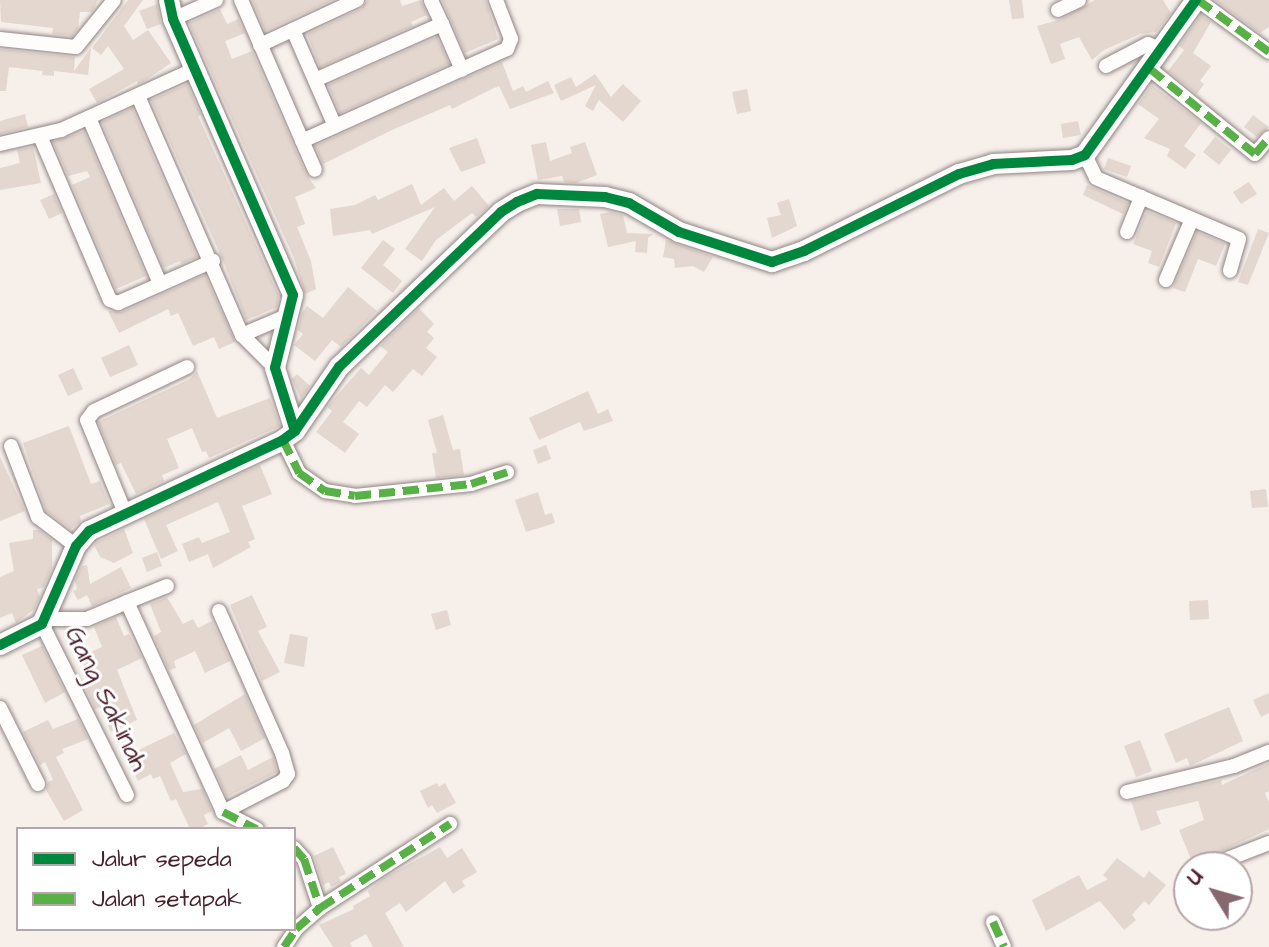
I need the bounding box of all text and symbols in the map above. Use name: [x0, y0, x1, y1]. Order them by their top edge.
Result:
street label: Gang Sakinah: [58, 622, 154, 776]
legend: [16, 827, 296, 931]
text: Jalur sepeda: [92, 842, 232, 876]
north arrow: [1173, 851, 1253, 931]
text: U: [1179, 863, 1211, 892]
text: Jalan setapak: [92, 882, 242, 916]

